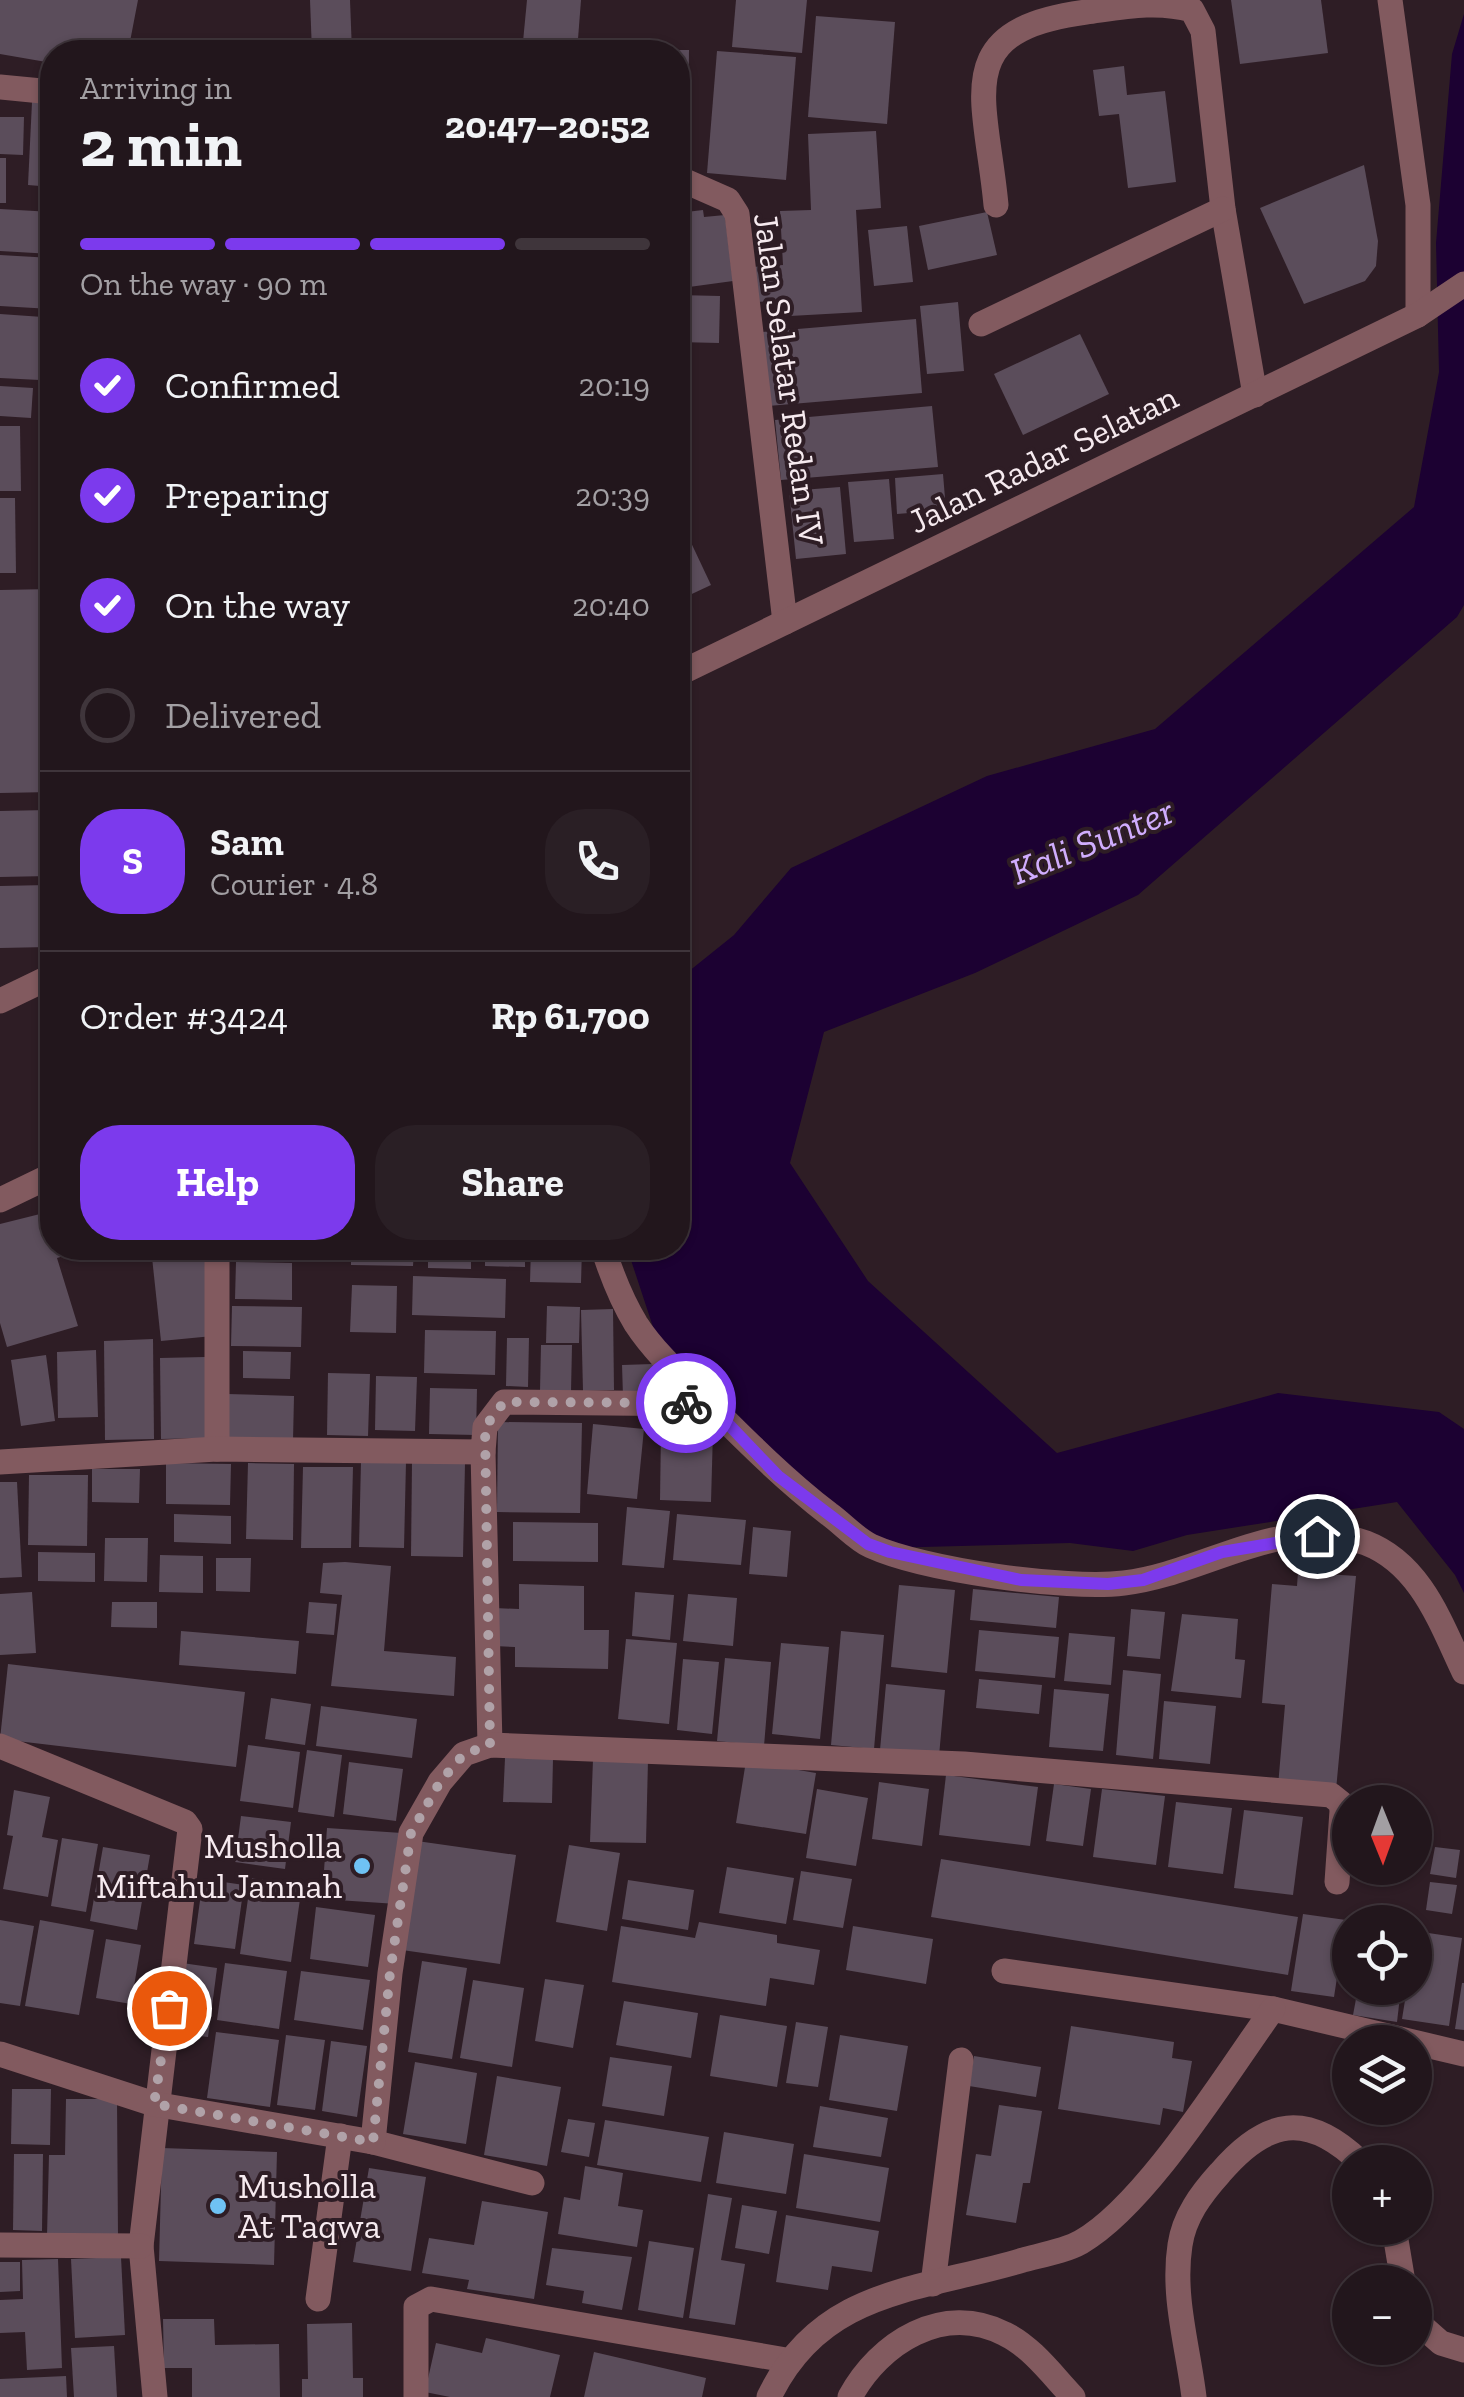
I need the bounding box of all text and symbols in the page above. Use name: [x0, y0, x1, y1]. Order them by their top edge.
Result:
text: Arriving in: [80, 69, 232, 107]
text: 20:47–20:52: [445, 102, 650, 148]
text: 2 min: [80, 105, 242, 183]
street label: Jalan Selatar Redan IV: [745, 210, 833, 548]
text: On the way · 90 m: [80, 265, 327, 303]
icon: check: [80, 358, 135, 413]
text: Confirmed: [165, 362, 340, 408]
text: 20:19: [579, 366, 650, 404]
street label: Jalan Radar Selatan: [902, 376, 1184, 542]
icon: check: [80, 468, 135, 523]
text: Preparing: [165, 472, 329, 518]
text: 20:39: [575, 476, 650, 514]
icon: check: [80, 578, 135, 633]
text: On the way: [165, 582, 350, 628]
text: 20:40: [572, 586, 650, 624]
text: Delivered: [165, 692, 321, 738]
water label: Kali Sunter: [1004, 787, 1181, 894]
button: phone: [545, 809, 650, 914]
text: Sam: [210, 819, 284, 865]
text: S: [122, 838, 143, 884]
text: Courier · 4.8: [210, 865, 378, 903]
text: Order #3424: [80, 993, 288, 1039]
text: Rp 61,700: [491, 993, 650, 1039]
button: Help: [80, 1125, 355, 1240]
button: Share: [375, 1125, 650, 1240]
courier: [636, 1353, 736, 1453]
icon: bike: [659, 1376, 714, 1431]
pin: [1275, 1494, 1360, 1579]
icon: home: [1290, 1509, 1345, 1564]
north arrow: [1332, 1785, 1432, 1885]
map controls: [1332, 1785, 1432, 2365]
place label: Musholla Miftahul Jannah: [96, 1825, 342, 1907]
marker: Musholla Miftahul Jannah: [351, 1855, 373, 1877]
button: locate: [1332, 1905, 1432, 2005]
pin: [127, 1966, 212, 2051]
icon: bag: [142, 1981, 197, 2036]
button: layers: [1332, 2025, 1432, 2125]
button: +: [1332, 2145, 1432, 2245]
place label: Musholla At Taqwa: [238, 2165, 381, 2247]
marker: Musholla At Taqwa: [207, 2195, 229, 2217]
button: −: [1332, 2265, 1432, 2365]

